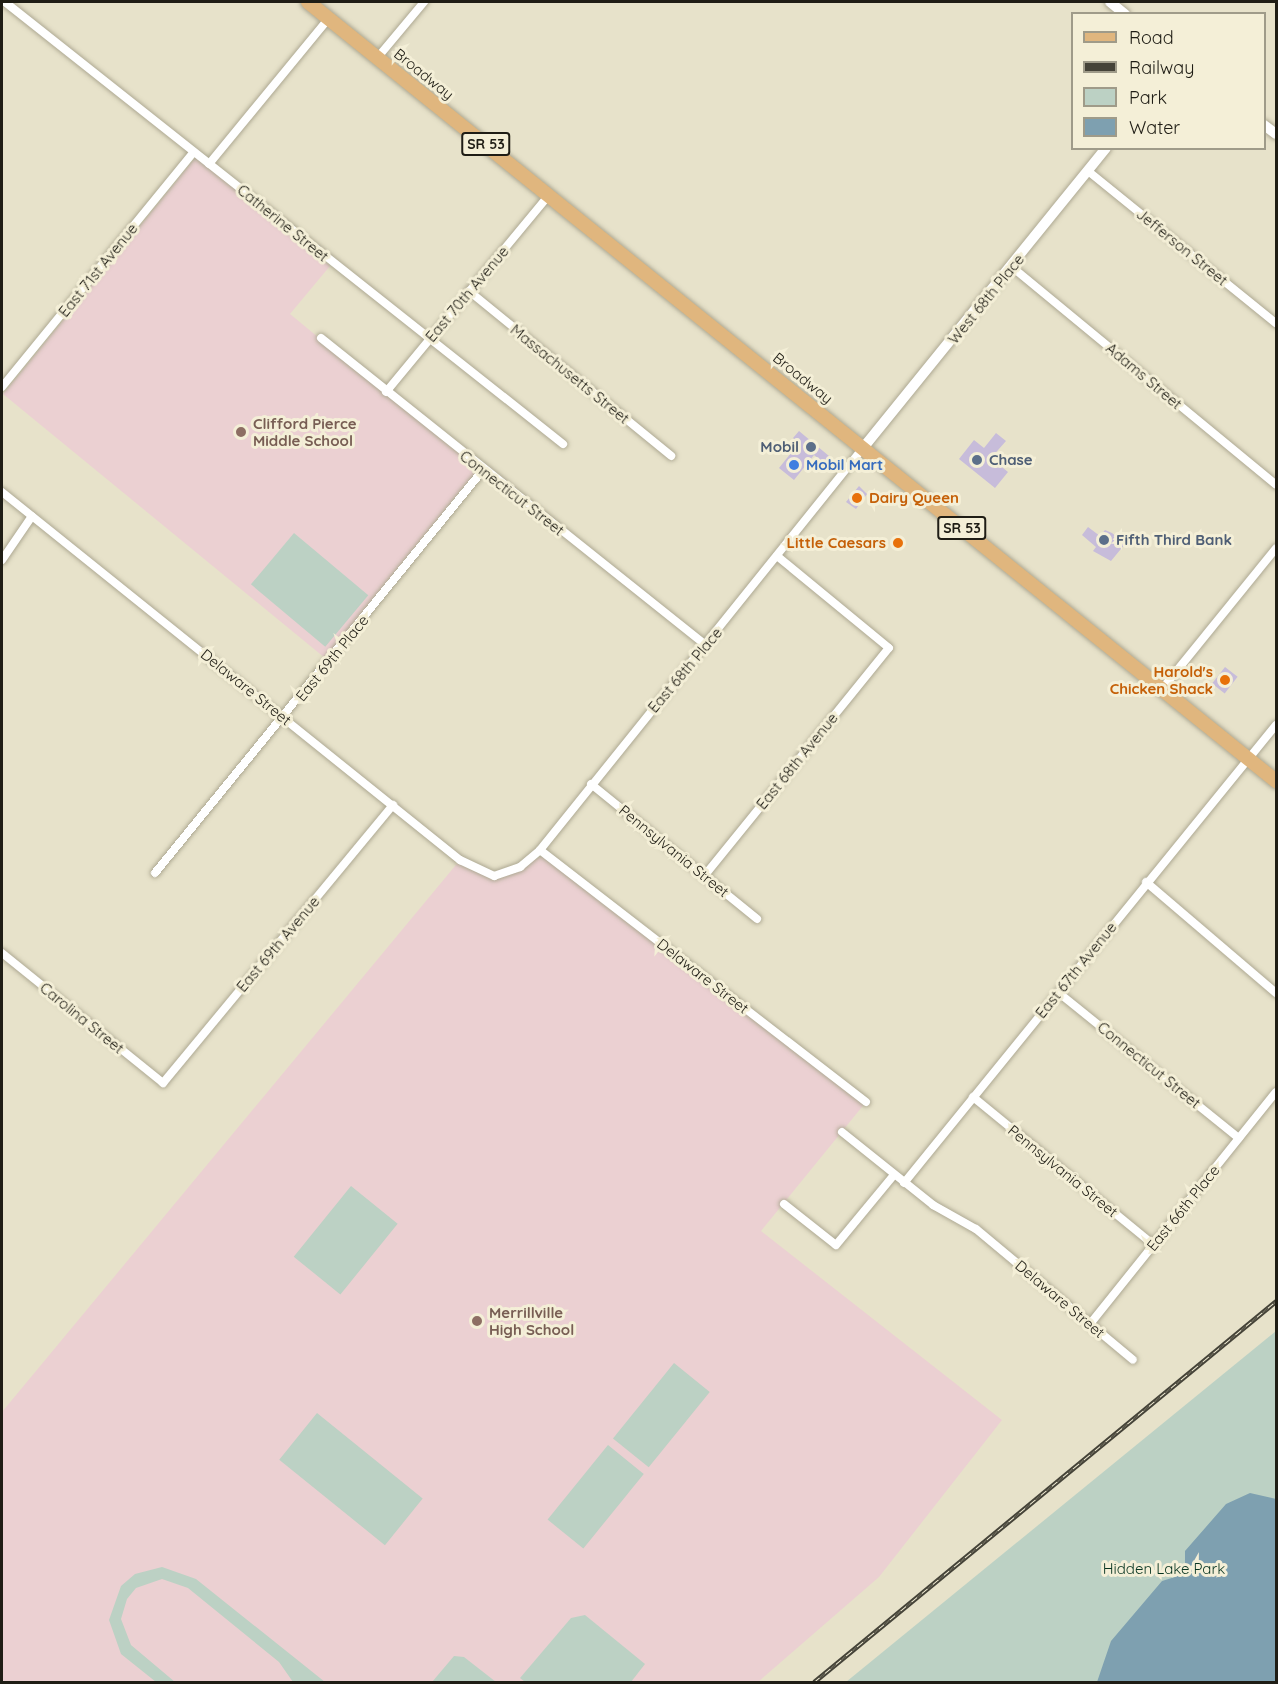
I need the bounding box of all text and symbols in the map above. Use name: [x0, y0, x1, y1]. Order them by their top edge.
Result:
legend: [1071, 12, 1266, 150]
text: Road: [1129, 26, 1174, 49]
street label: Broadway: [391, 45, 457, 103]
text: Railway: [1129, 56, 1195, 79]
text: Park: [1129, 86, 1167, 109]
text: Water: [1129, 116, 1180, 139]
road number: SR 53: [460, 133, 512, 155]
street label: Catherine Street: [234, 181, 332, 265]
street label: Jefferson Street: [1133, 205, 1231, 289]
street label: East 71st Avenue: [55, 220, 141, 320]
street label: East 70th Avenue: [422, 242, 512, 346]
street label: West 68th Place: [944, 250, 1028, 348]
street label: Massachusetts Street: [507, 321, 633, 427]
street label: Adams Street: [1102, 339, 1186, 413]
street label: Broadway: [770, 349, 836, 407]
place label: Clifford Pierce Middle School: [253, 414, 357, 449]
marker: Clifford Pierce Middle School: [234, 425, 248, 439]
place label: Mobil: [760, 438, 799, 456]
marker: Mobil: [804, 440, 818, 454]
street label: Connecticut Street: [456, 447, 568, 539]
place label: Chase: [989, 451, 1033, 469]
marker: Chase: [970, 453, 984, 467]
place label: Mobil Mart: [806, 456, 883, 474]
marker: Mobil Mart: [787, 458, 801, 472]
place label: Dairy Queen: [869, 489, 959, 507]
marker: Dairy Queen: [850, 491, 864, 505]
road number: SR 53: [936, 517, 988, 539]
place label: Fifth Third Bank: [1116, 531, 1232, 549]
marker: Fifth Third Bank: [1097, 533, 1111, 547]
place label: Little Caesars: [787, 534, 886, 552]
marker: Little Caesars: [891, 536, 905, 550]
street label: East 69th Place: [292, 611, 372, 705]
street label: East 68th Place: [644, 624, 726, 716]
street label: Delaware Street: [197, 645, 295, 729]
place label: Harold's Chicken Shack: [1110, 662, 1213, 697]
marker: Harold's Chicken Shack: [1218, 673, 1232, 687]
street label: East 68th Avenue: [753, 709, 841, 813]
street label: Pennsylvania Street: [615, 801, 733, 901]
street label: East 69th Avenue: [233, 893, 323, 995]
street label: East 67th Avenue: [1032, 918, 1120, 1022]
street label: Delaware Street: [654, 935, 752, 1017]
street label: Carolina Street: [36, 979, 128, 1057]
street label: Connecticut Street: [1094, 1018, 1204, 1112]
street label: Pennsylvania Street: [1004, 1121, 1122, 1221]
street label: East 66th Place: [1143, 1161, 1223, 1255]
street label: Delaware Street: [1012, 1256, 1108, 1342]
place label: Merrillville High School: [489, 1303, 574, 1338]
marker: Merrillville High School: [470, 1314, 484, 1328]
park label: Hidden Lake Park: [1103, 1560, 1225, 1578]

